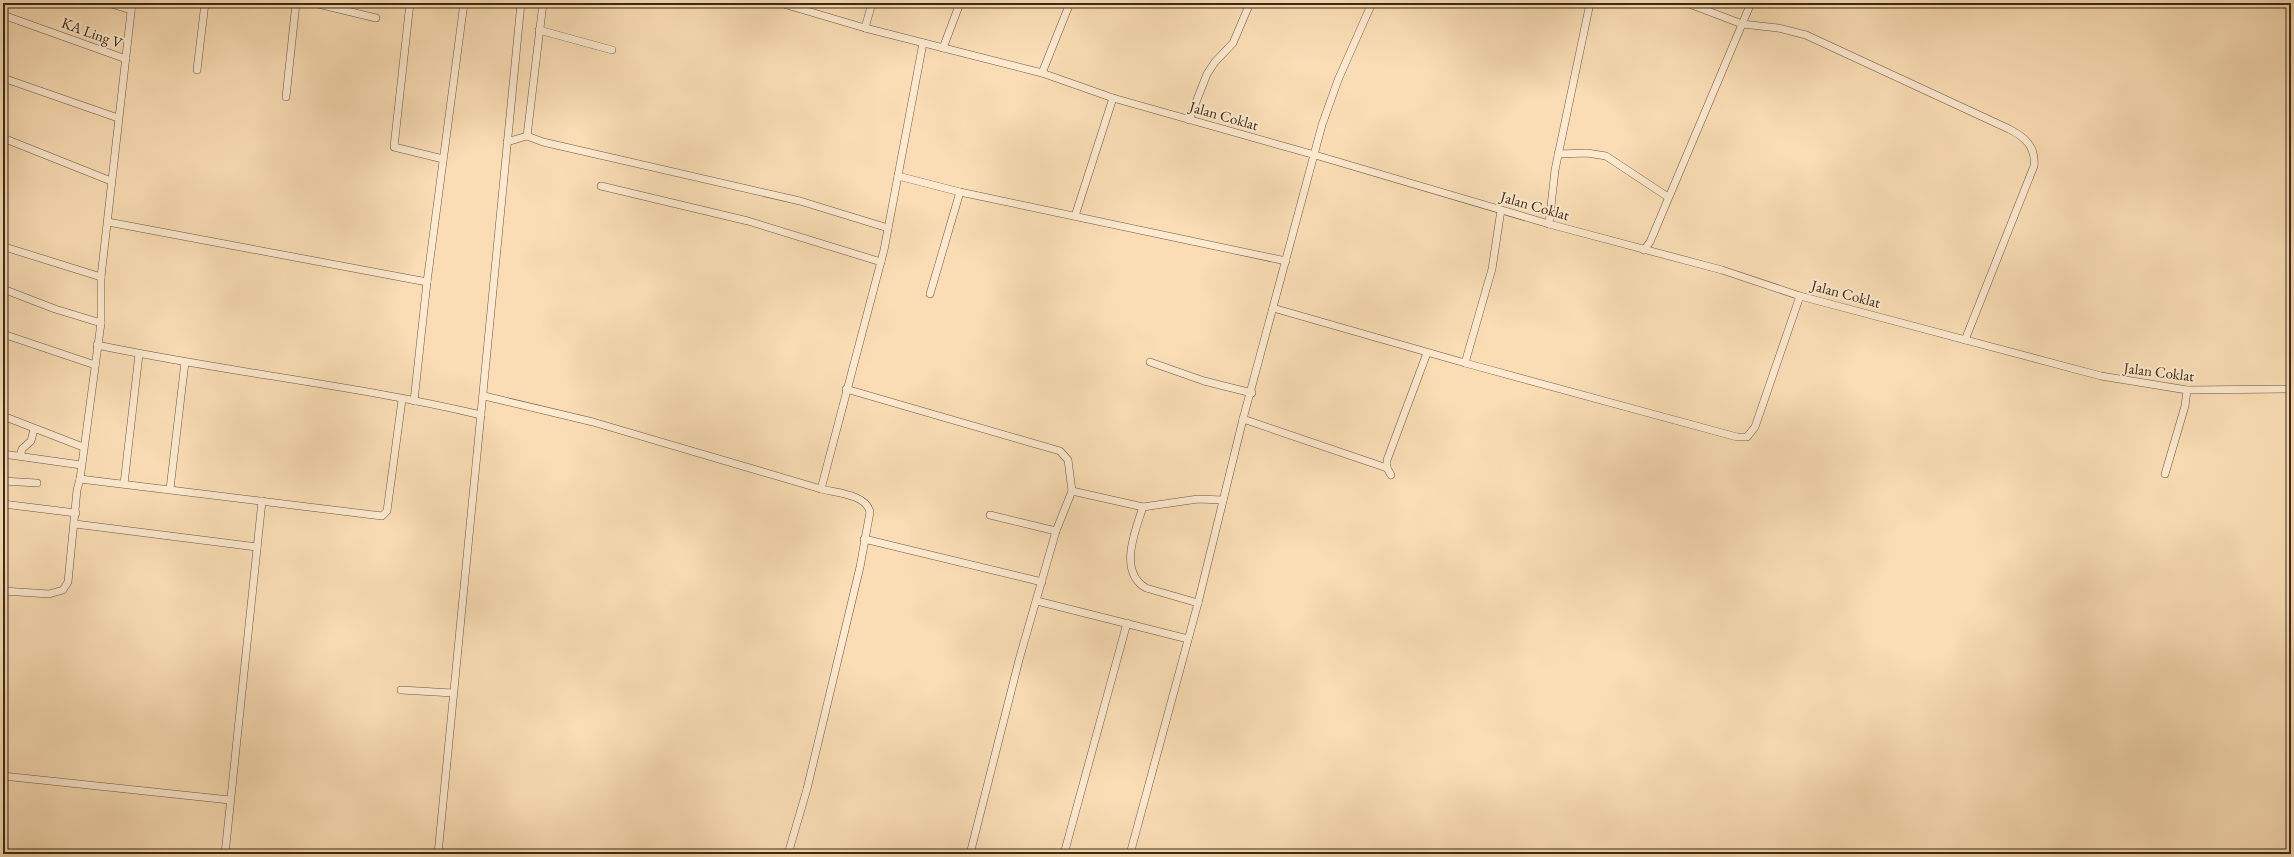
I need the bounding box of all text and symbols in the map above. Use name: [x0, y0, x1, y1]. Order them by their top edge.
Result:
street label: KA Ling V: [59, 13, 126, 53]
street label: Jalan Coklat: [1186, 96, 1261, 134]
street label: Jalan Coklat: [1497, 186, 1572, 224]
street label: Jalan Coklat: [1808, 275, 1883, 312]
street label: Jalan Coklat: [2121, 358, 2196, 385]

